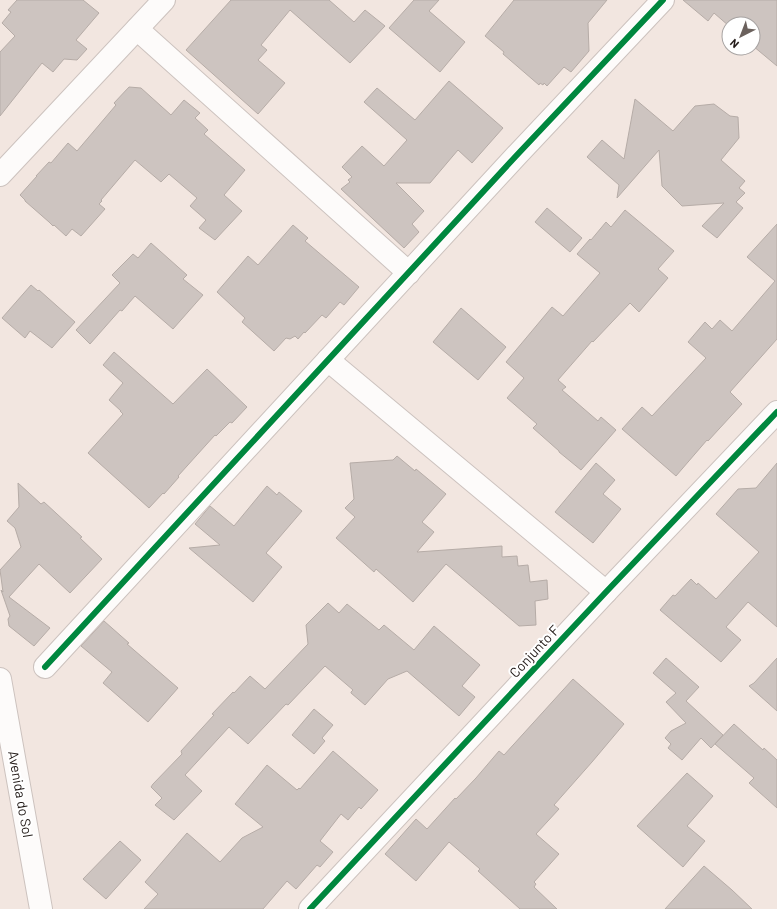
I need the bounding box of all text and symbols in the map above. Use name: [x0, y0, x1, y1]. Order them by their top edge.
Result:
north arrow: [721, 16, 761, 56]
text: N: [727, 37, 741, 51]
street label: Conjunto F: [505, 621, 563, 681]
street label: Avenida do Sol: [5, 749, 37, 839]

